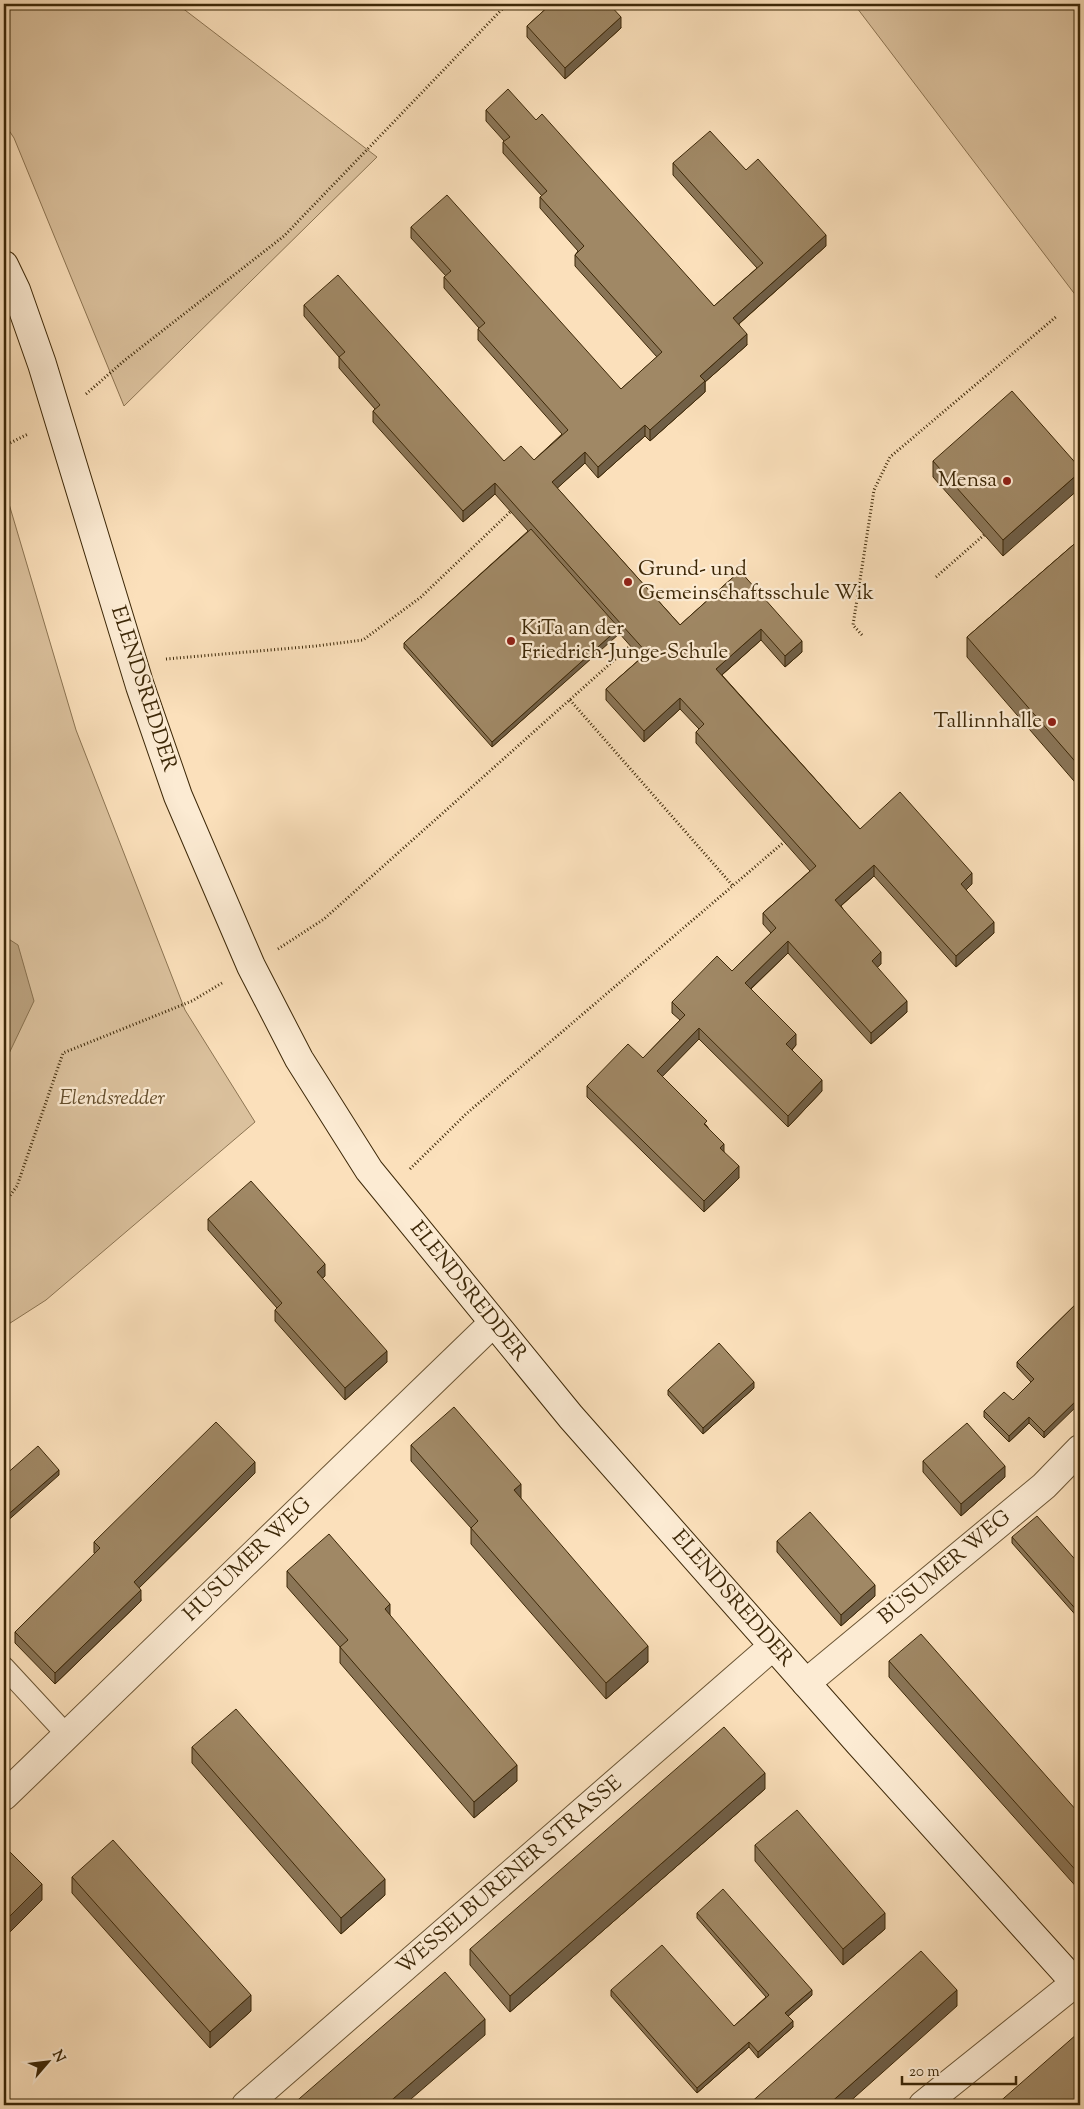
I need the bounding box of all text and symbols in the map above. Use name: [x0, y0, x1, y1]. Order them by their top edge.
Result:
place label: Mensa: [938, 466, 997, 496]
marker: Mensa: [1001, 475, 1013, 487]
place label: Grund- und Gemeinschaftsschule Wik: [638, 555, 874, 609]
marker: Grund- und Gemeinschaftsschule Wik: [622, 576, 634, 588]
street label: ELENDSREDDER: [102, 602, 184, 776]
place label: KiTa an der Friedrich-Junge-Schule: [521, 614, 728, 668]
marker: KiTa an der Friedrich-Junge-Schule: [505, 635, 517, 647]
place label: Tallinnhalle: [934, 707, 1042, 737]
marker: Tallinnhalle: [1046, 716, 1058, 728]
park label: Elendsredder: [59, 1084, 166, 1114]
street label: ELENDSREDDER: [402, 1215, 534, 1369]
street label: HUSUMER WEG: [177, 1491, 319, 1629]
street label: BÜSUMER WEG: [872, 1504, 1018, 1632]
street label: ELENDSREDDER: [664, 1524, 800, 1674]
street label: WESSELBURENER STRASSE: [391, 1769, 630, 1983]
north arrow: [22, 2036, 72, 2086]
text: N: [46, 2047, 69, 2066]
scale bar: [902, 2054, 1015, 2086]
text: 20 m: [909, 2062, 940, 2083]

